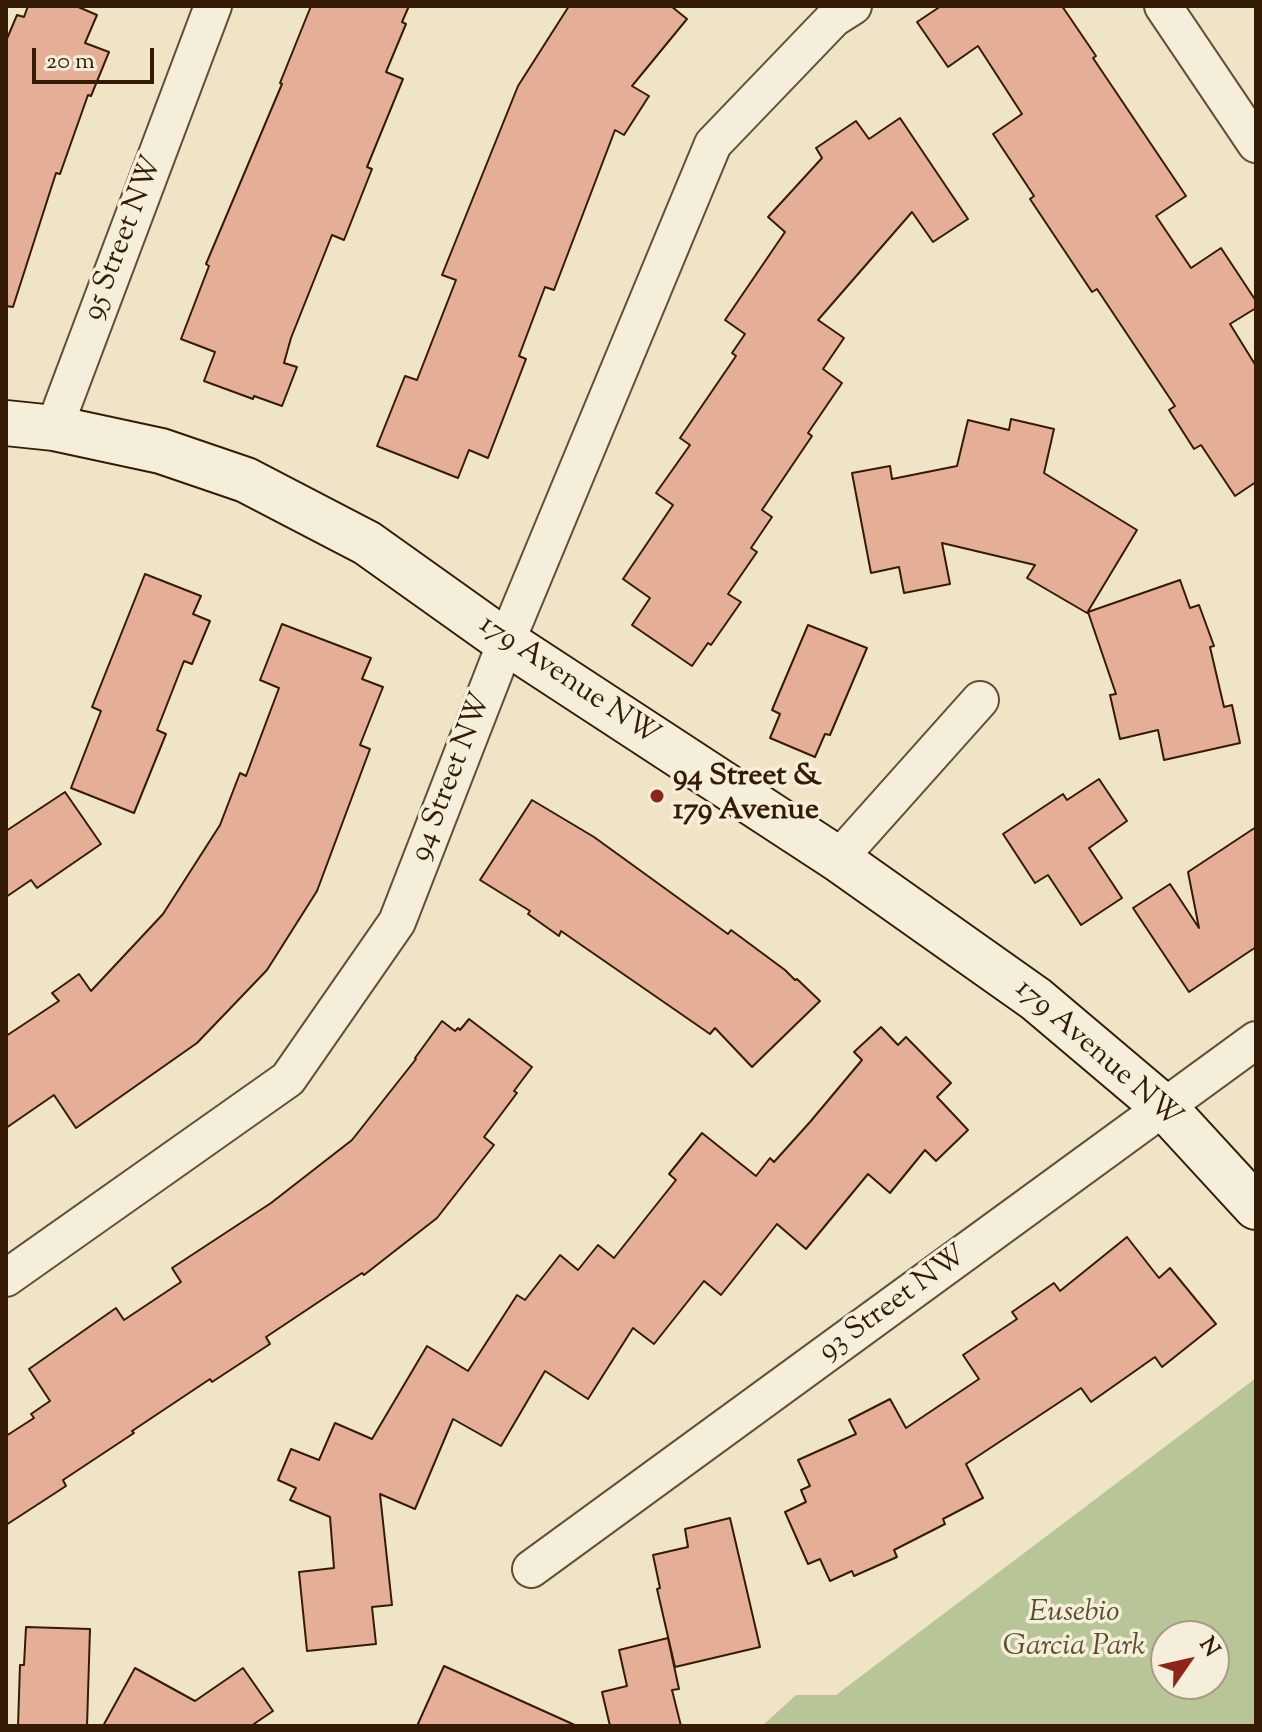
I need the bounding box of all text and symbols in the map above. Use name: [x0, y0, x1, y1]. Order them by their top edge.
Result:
scale bar: [36, 32, 158, 82]
text: 20 m: [46, 45, 95, 79]
street label: 95 Street NW: [77, 152, 173, 326]
street label: 179 Avenue NW: [471, 609, 665, 755]
street label: 94 Street NW: [404, 689, 502, 867]
place label: 94 Street & 179 Avenue: [673, 761, 821, 832]
marker: 94 Street & 179 Avenue: [648, 787, 666, 805]
street label: 179 Avenue NW: [1006, 973, 1188, 1137]
street label: 93 Street NW: [813, 1239, 975, 1371]
park label: Eusebio Garcia Park: [1003, 1597, 1145, 1668]
north arrow: [1150, 1620, 1230, 1700]
text: N: [1190, 1631, 1226, 1664]

